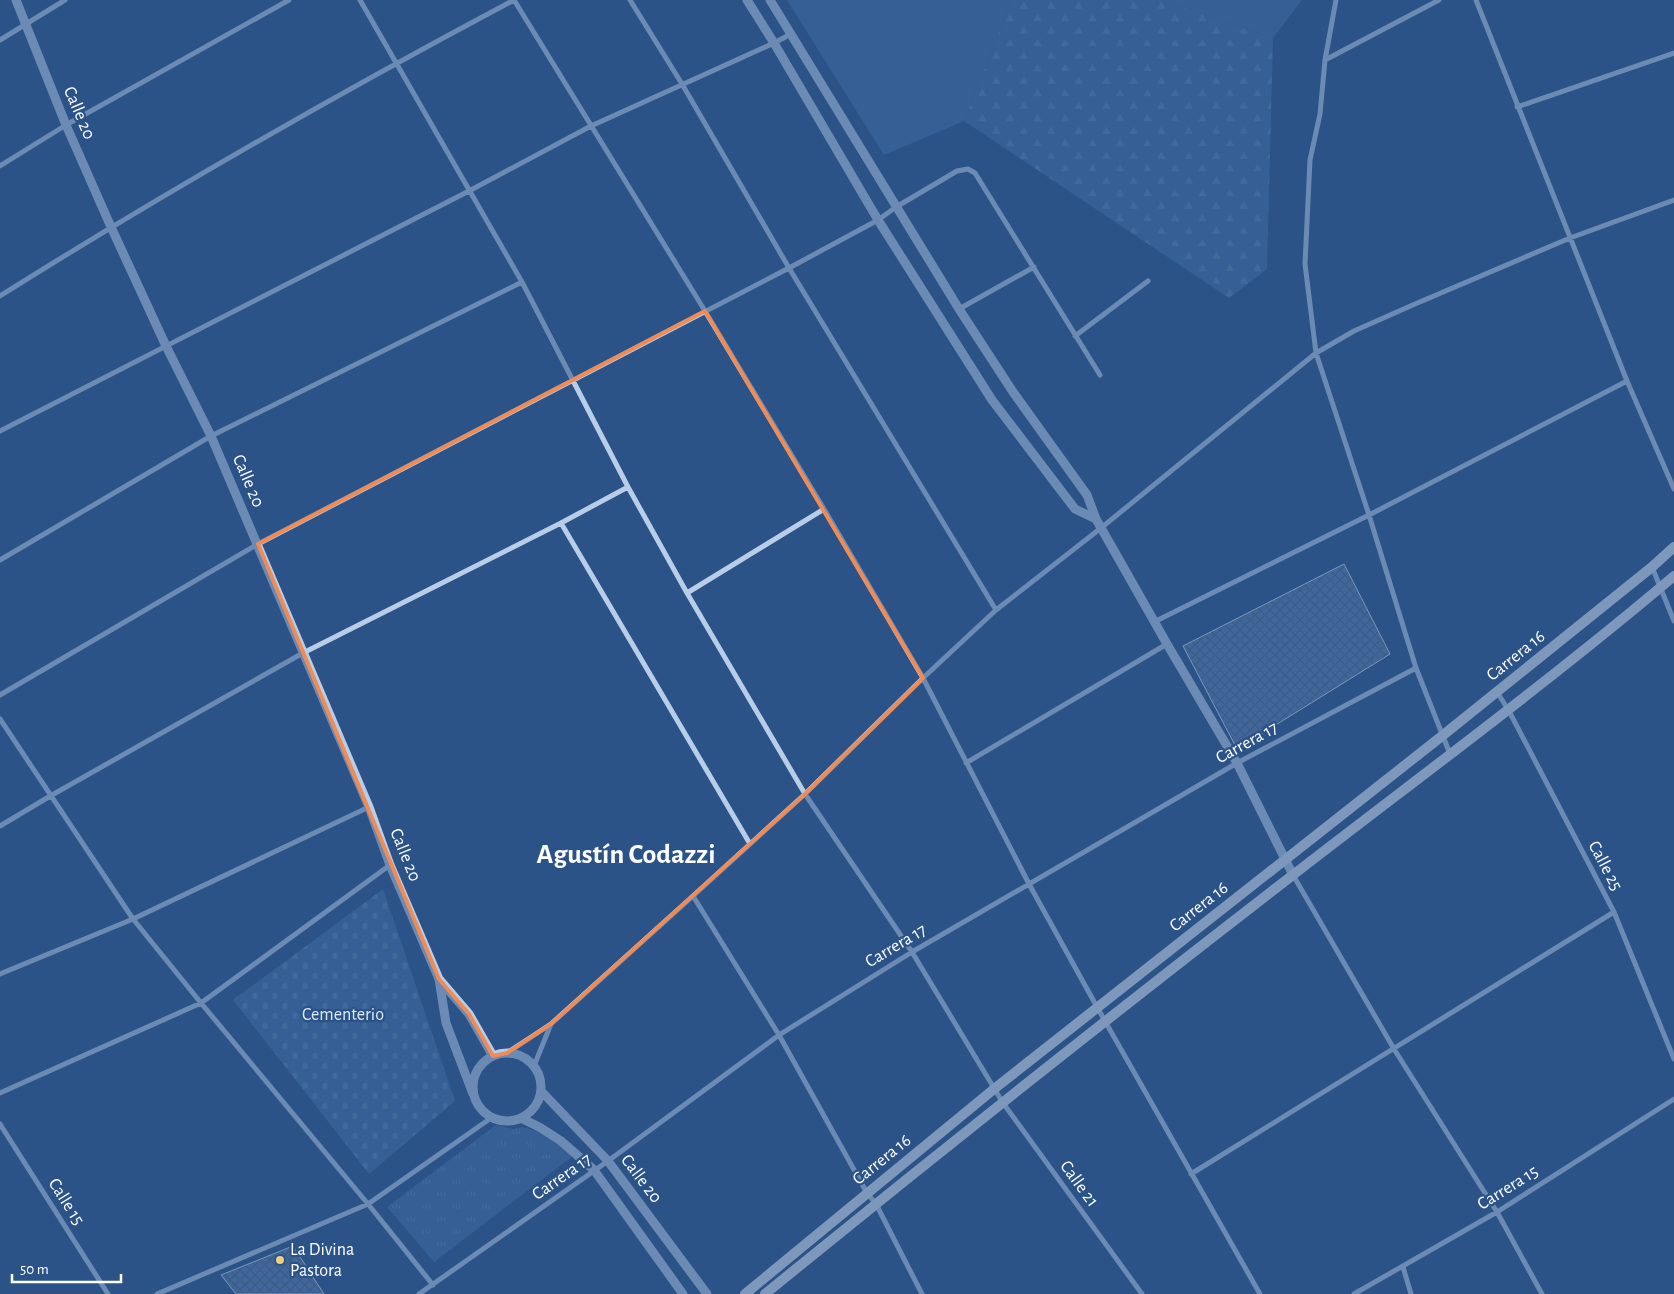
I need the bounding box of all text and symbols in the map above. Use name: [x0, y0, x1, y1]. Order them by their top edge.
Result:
street label: Calle 20: [60, 84, 98, 142]
street label: Calle 20: [229, 452, 267, 510]
street label: Carrera 16: [1484, 627, 1548, 685]
street label: Carrera 17: [1213, 719, 1281, 767]
street label: Calle 20: [386, 826, 424, 884]
street label: Calle 25: [1584, 838, 1626, 894]
district label: Agustín Codazzi: [536, 841, 716, 869]
street label: Carrera 16: [1166, 879, 1232, 935]
street label: Carrera 17: [862, 921, 930, 971]
park label: Cementerio: [302, 1006, 384, 1024]
street label: Carrera 16: [850, 1131, 914, 1189]
street label: Carrera 17: [529, 1150, 595, 1204]
street label: Calle 20: [617, 1151, 665, 1207]
street label: Calle 21: [1056, 1158, 1102, 1210]
street label: Carrera 15: [1474, 1162, 1542, 1214]
street label: Calle 15: [45, 1175, 87, 1229]
place label: La Divina Pastora: [290, 1241, 354, 1280]
scale bar: [12, 1252, 121, 1284]
marker: La Divina Pastora: [274, 1254, 286, 1266]
text: 50 m: [20, 1262, 49, 1277]

